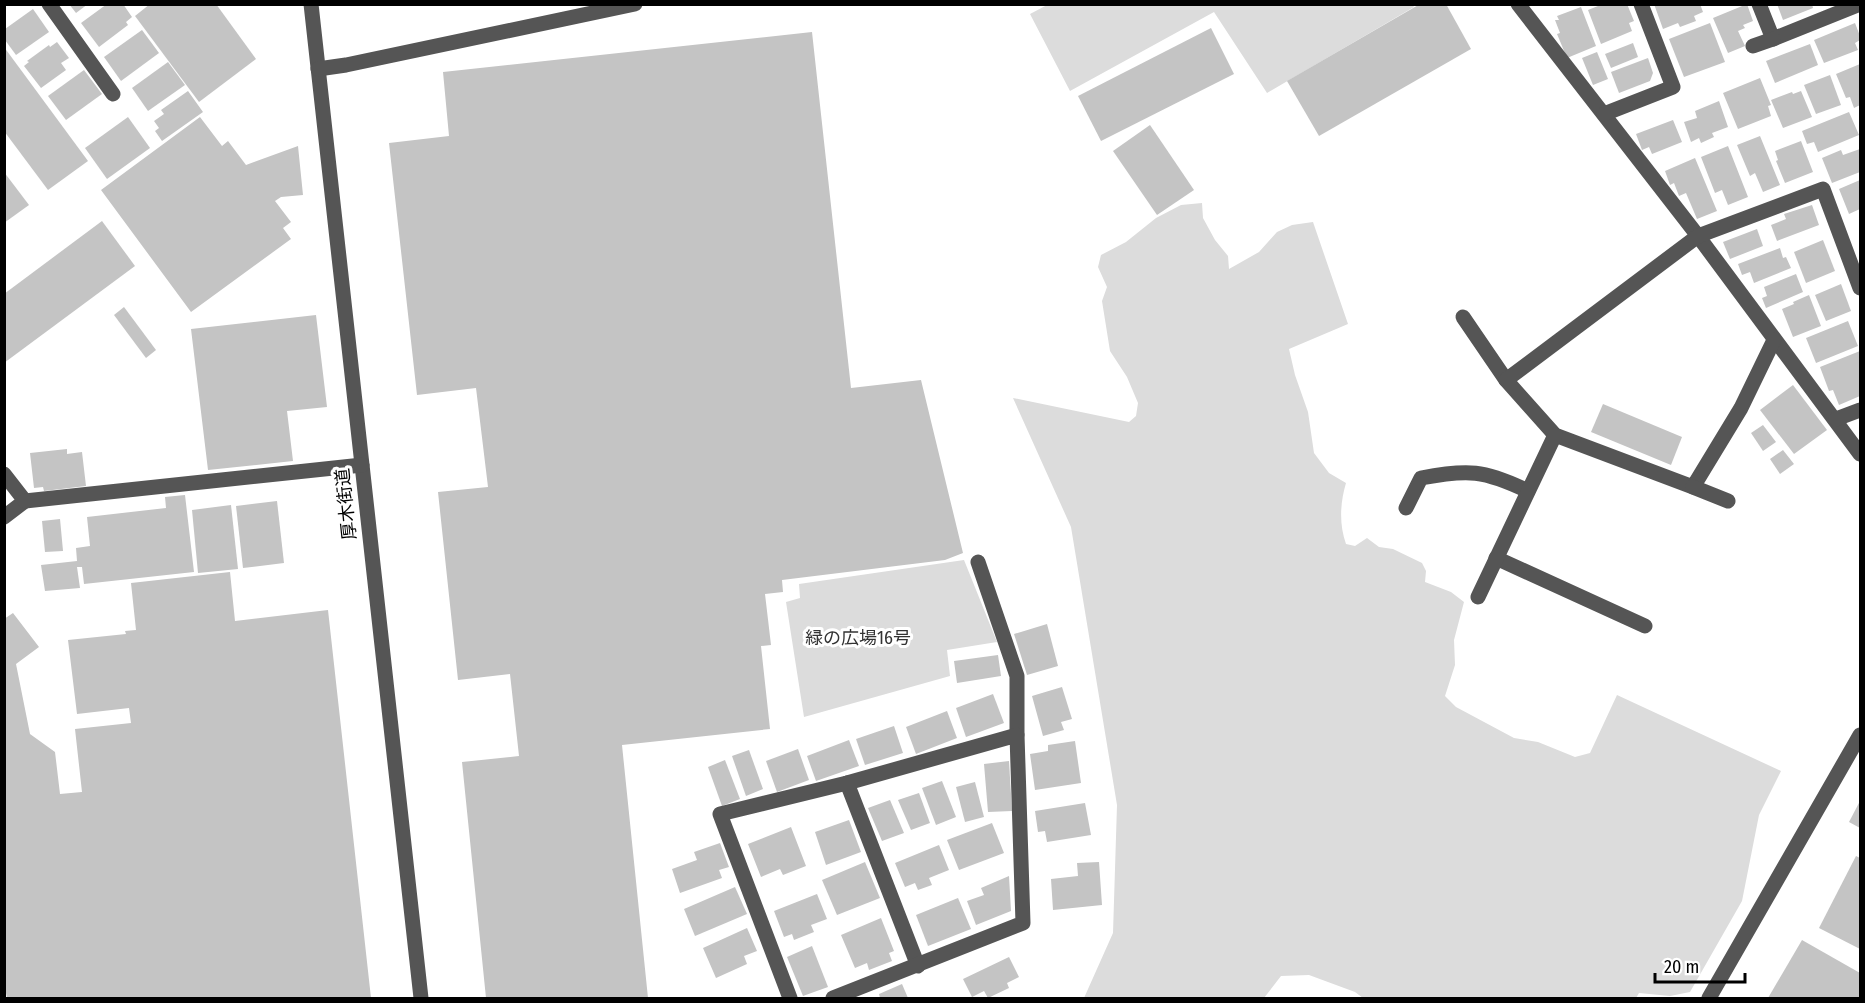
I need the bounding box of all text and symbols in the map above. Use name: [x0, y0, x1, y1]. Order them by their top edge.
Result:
street label: 厚木街道: [331, 467, 361, 541]
park label: 緑の広場16号: [805, 627, 911, 649]
scale bar: [1655, 946, 1745, 984]
text: 20 m: [1664, 956, 1699, 978]

